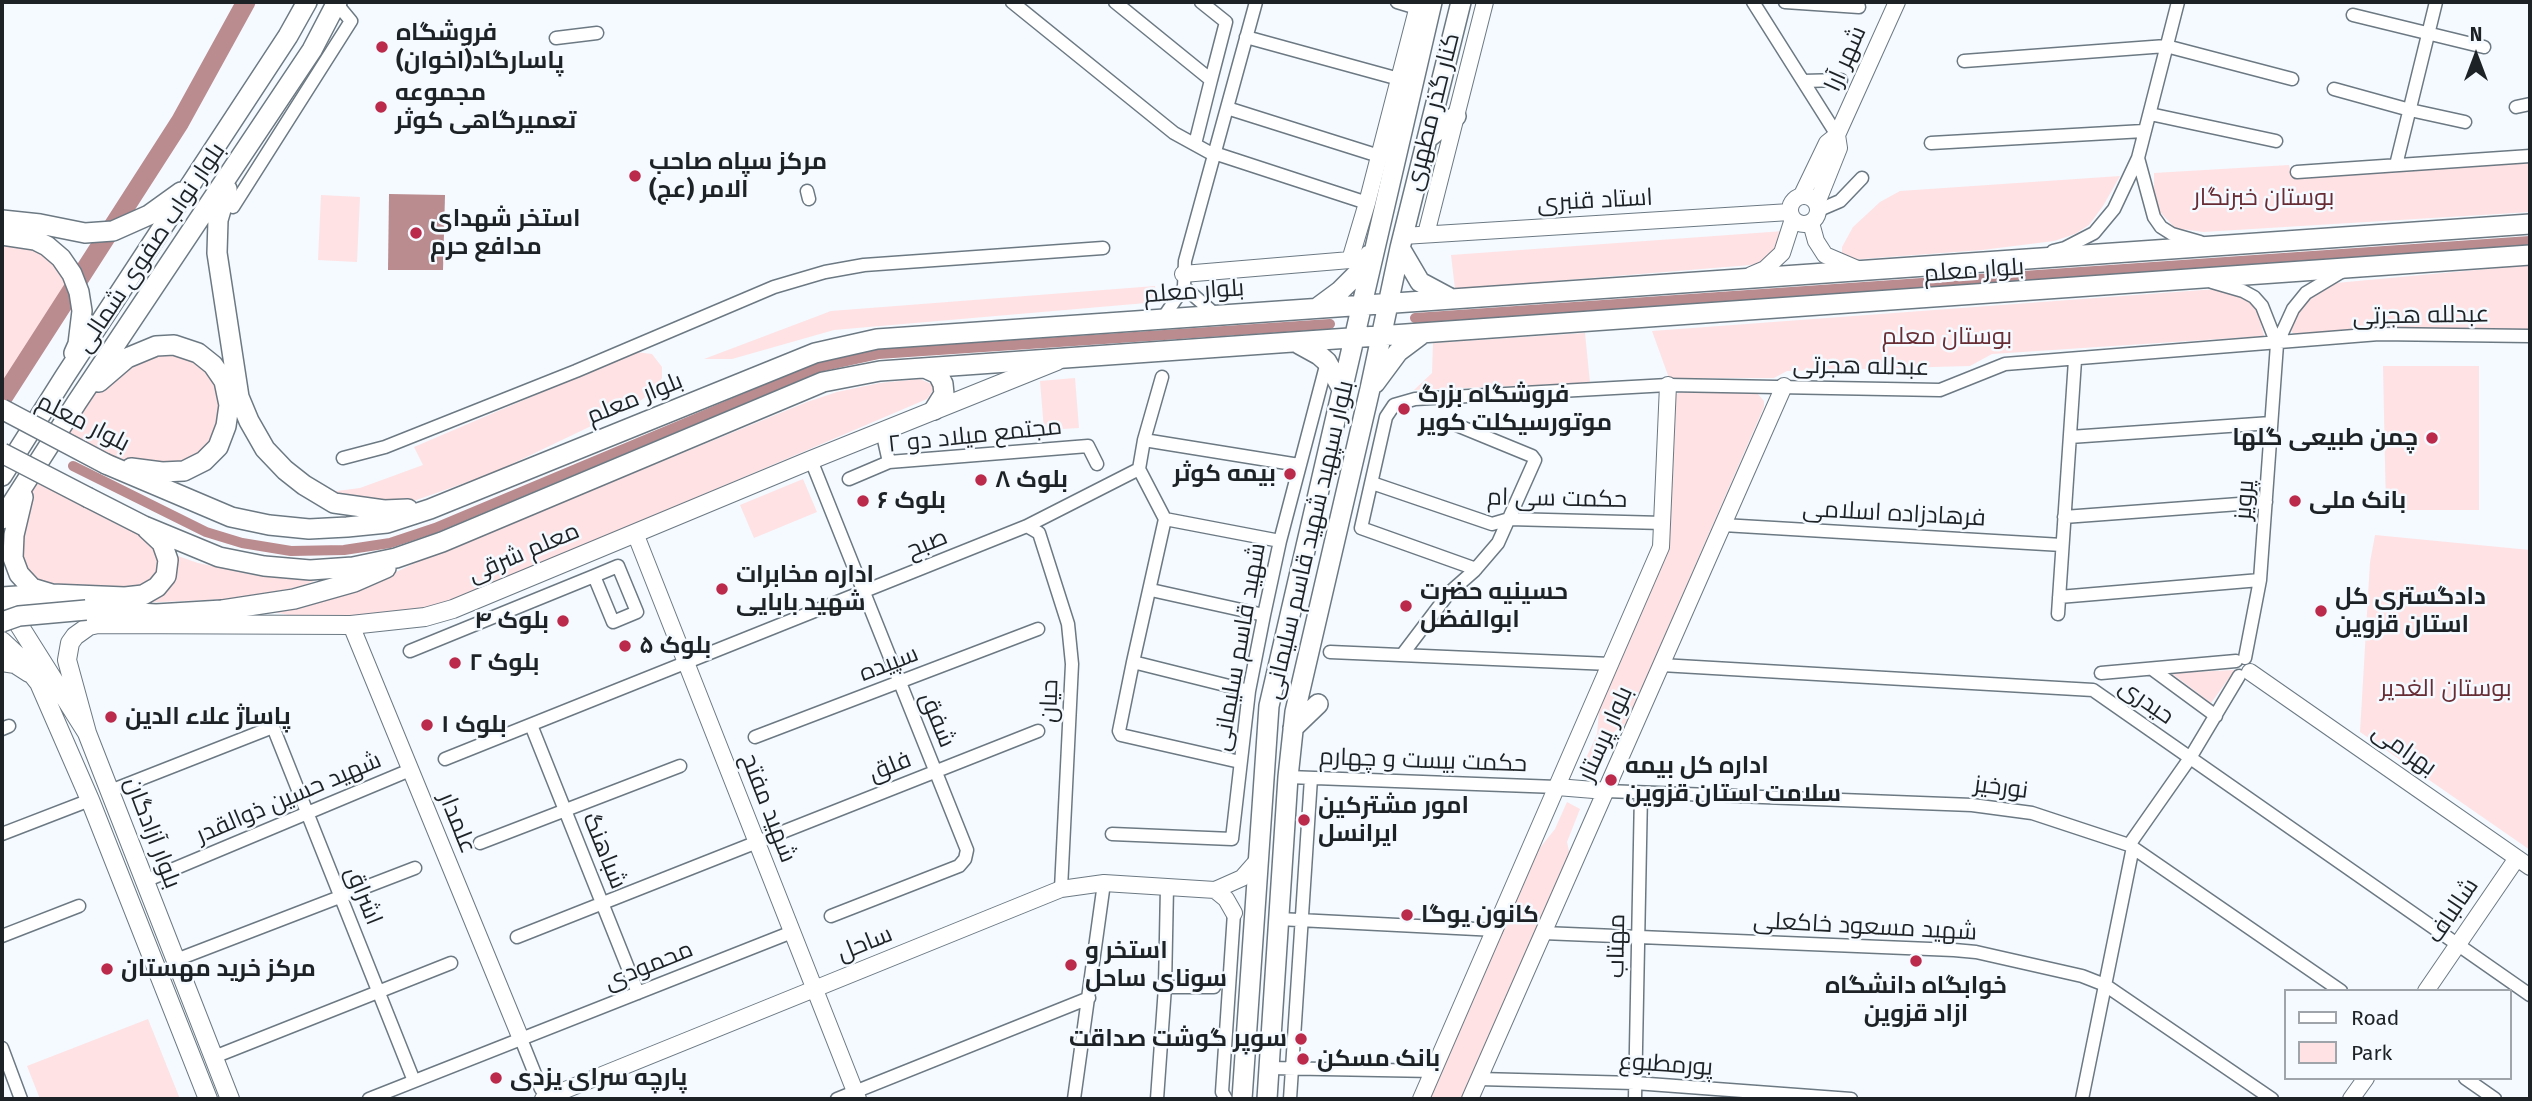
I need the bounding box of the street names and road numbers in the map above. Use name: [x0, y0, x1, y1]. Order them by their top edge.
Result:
street label: شهر آرا: [1819, 22, 1873, 96]
street label: کنار گذر مطهری: [1399, 30, 1467, 194]
street label: بلوار نواب صفوی شمالی: [70, 138, 232, 358]
street label: استاد قنبری: [1536, 184, 1654, 218]
street label: بلوار معلم: [1923, 253, 2025, 289]
street label: بلوار معلم: [1143, 274, 1245, 310]
street label: عبدلله هجرتی: [2352, 300, 2490, 332]
street label: عبدلله هجرتی: [1792, 351, 1930, 383]
street label: بلوار معلم: [583, 367, 687, 431]
street label: بلوار سپهبد شهید قاسم سلیمانی: [1259, 378, 1361, 702]
street label: بلوار معلم: [32, 387, 134, 459]
street label: مجتمع میلاد دو ۲: [887, 413, 1063, 459]
street label: پرویز: [2229, 479, 2261, 521]
street label: حکمت سی ام: [1487, 483, 1627, 515]
street label: فرهادزاده اسلامی: [1802, 495, 1986, 533]
street label: معلم شرقی: [464, 517, 584, 589]
street label: صبح: [902, 523, 952, 565]
street label: شهید قاسم سلیمانی: [1208, 541, 1272, 753]
street label: سپیده: [855, 640, 923, 688]
street label: حیدری: [2113, 673, 2179, 731]
street label: حیان: [1035, 679, 1065, 723]
street label: بلوار پرستار: [1572, 682, 1640, 786]
street label: شفق: [913, 688, 961, 752]
street label: بهرامی: [2366, 717, 2442, 783]
street label: حکمت بیست و چهارم: [1318, 743, 1528, 779]
street label: شهید حسین ذوالقدر: [192, 746, 386, 850]
street label: فلق: [864, 746, 916, 788]
street label: شهید مفتح: [734, 749, 802, 867]
street label: نورخیز: [1972, 770, 2030, 806]
street label: بلوار آزادگان: [118, 773, 186, 893]
street label: علمدار: [432, 788, 482, 858]
street label: شباهنگ: [576, 809, 632, 893]
street label: اشراق: [338, 863, 388, 929]
street label: شالباف: [2421, 873, 2485, 949]
street label: شهید مسعود خاکعلی: [1752, 907, 1978, 947]
street label: مهتاب: [1602, 914, 1632, 978]
street label: ساحل: [833, 920, 897, 968]
street label: محمودی: [600, 935, 698, 997]
street label: پورمطبوع: [1618, 1047, 1714, 1083]

